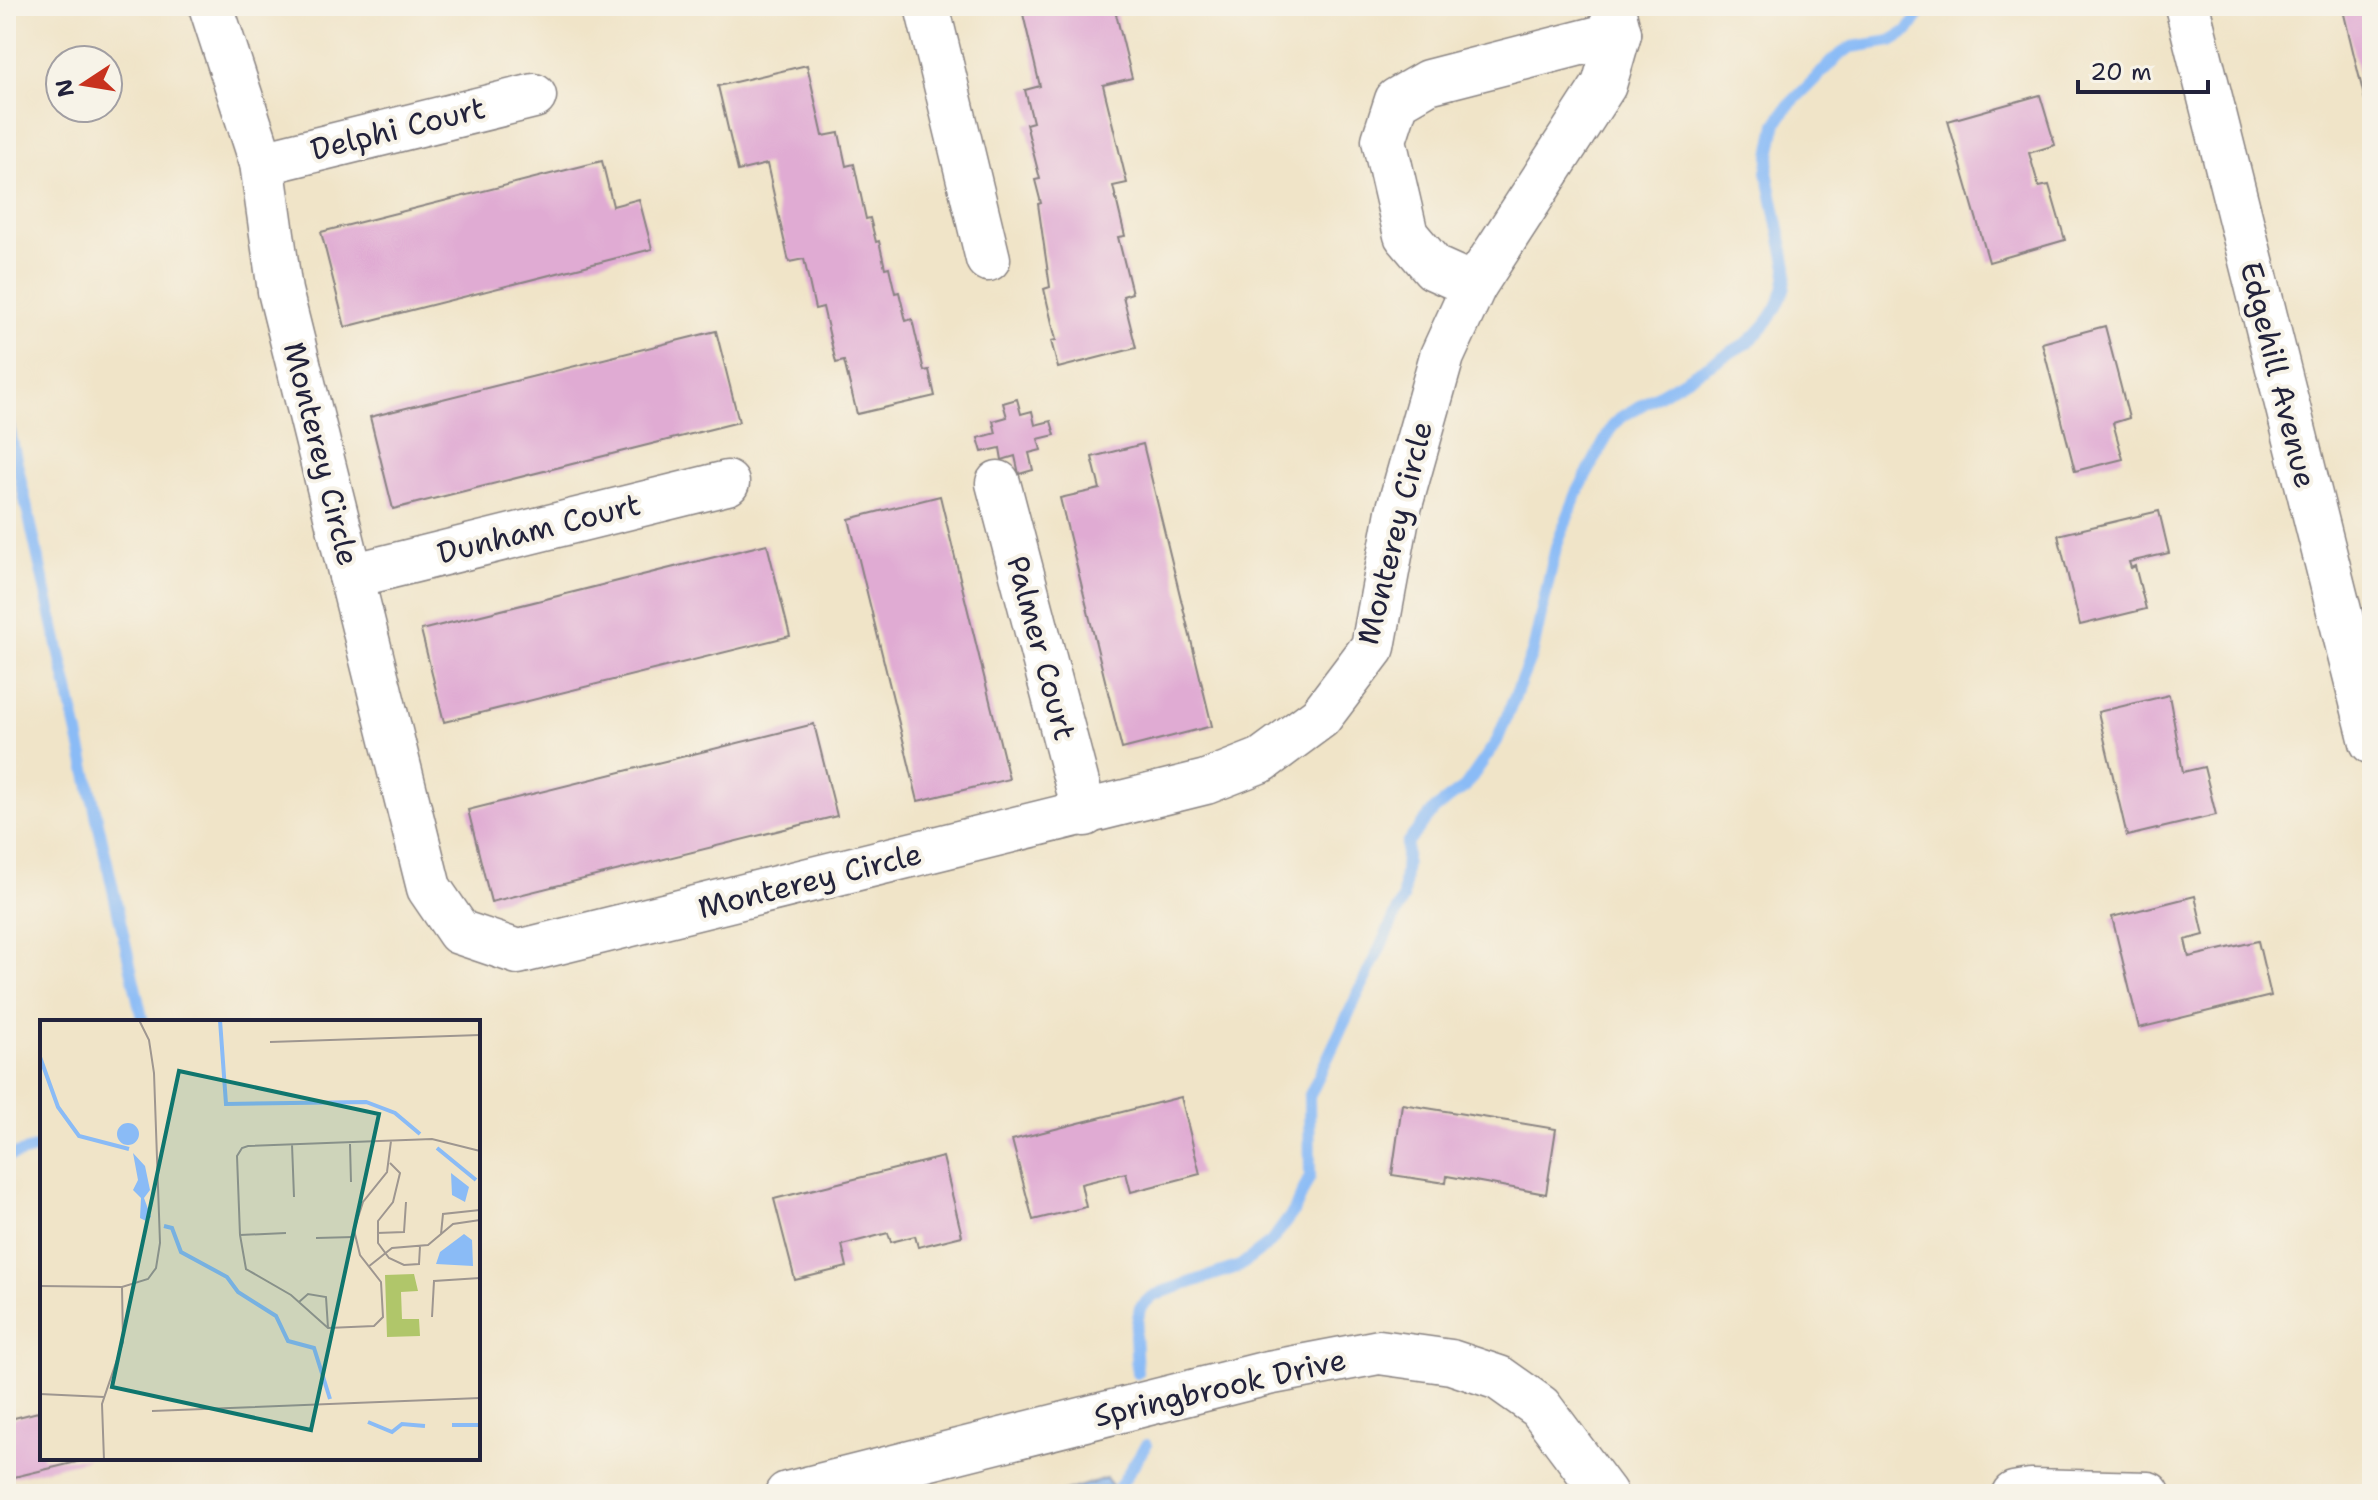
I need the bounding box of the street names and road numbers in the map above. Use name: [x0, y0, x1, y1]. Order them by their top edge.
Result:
street label: Delphi Court: [306, 87, 489, 170]
street label: Edgehill Avenue: [2231, 257, 2326, 492]
street label: Monterey Circle: [274, 338, 369, 570]
street label: Monterey Circle: [1347, 417, 1442, 649]
street label: Dunham Court: [433, 483, 645, 574]
street label: Palmer Court: [997, 551, 1086, 745]
street label: Monterey Circle: [694, 833, 926, 928]
street label: Springbrook Drive: [1090, 1339, 1350, 1436]

